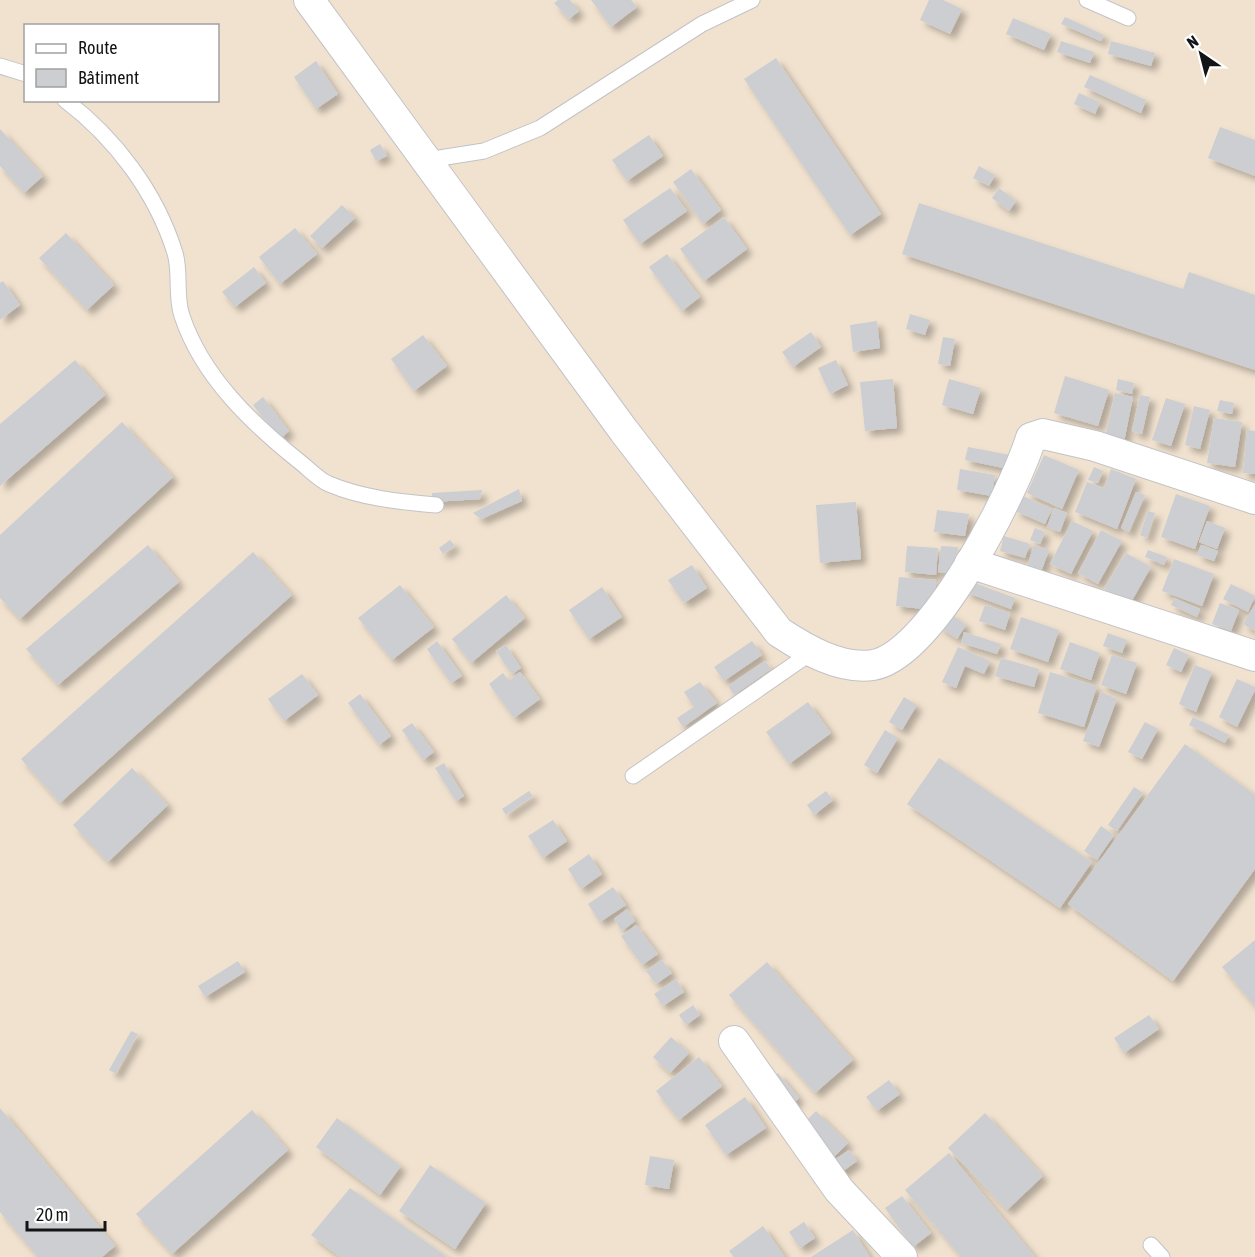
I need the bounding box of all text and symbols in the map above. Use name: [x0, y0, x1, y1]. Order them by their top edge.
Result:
legend: [24, 24, 219, 102]
north arrow: [1171, 24, 1231, 84]
text: N: [1183, 32, 1201, 52]
text: Route: [78, 37, 117, 58]
text: Bâtiment: [78, 67, 139, 88]
scale bar: [27, 1194, 105, 1232]
text: 20 m: [36, 1204, 68, 1225]

